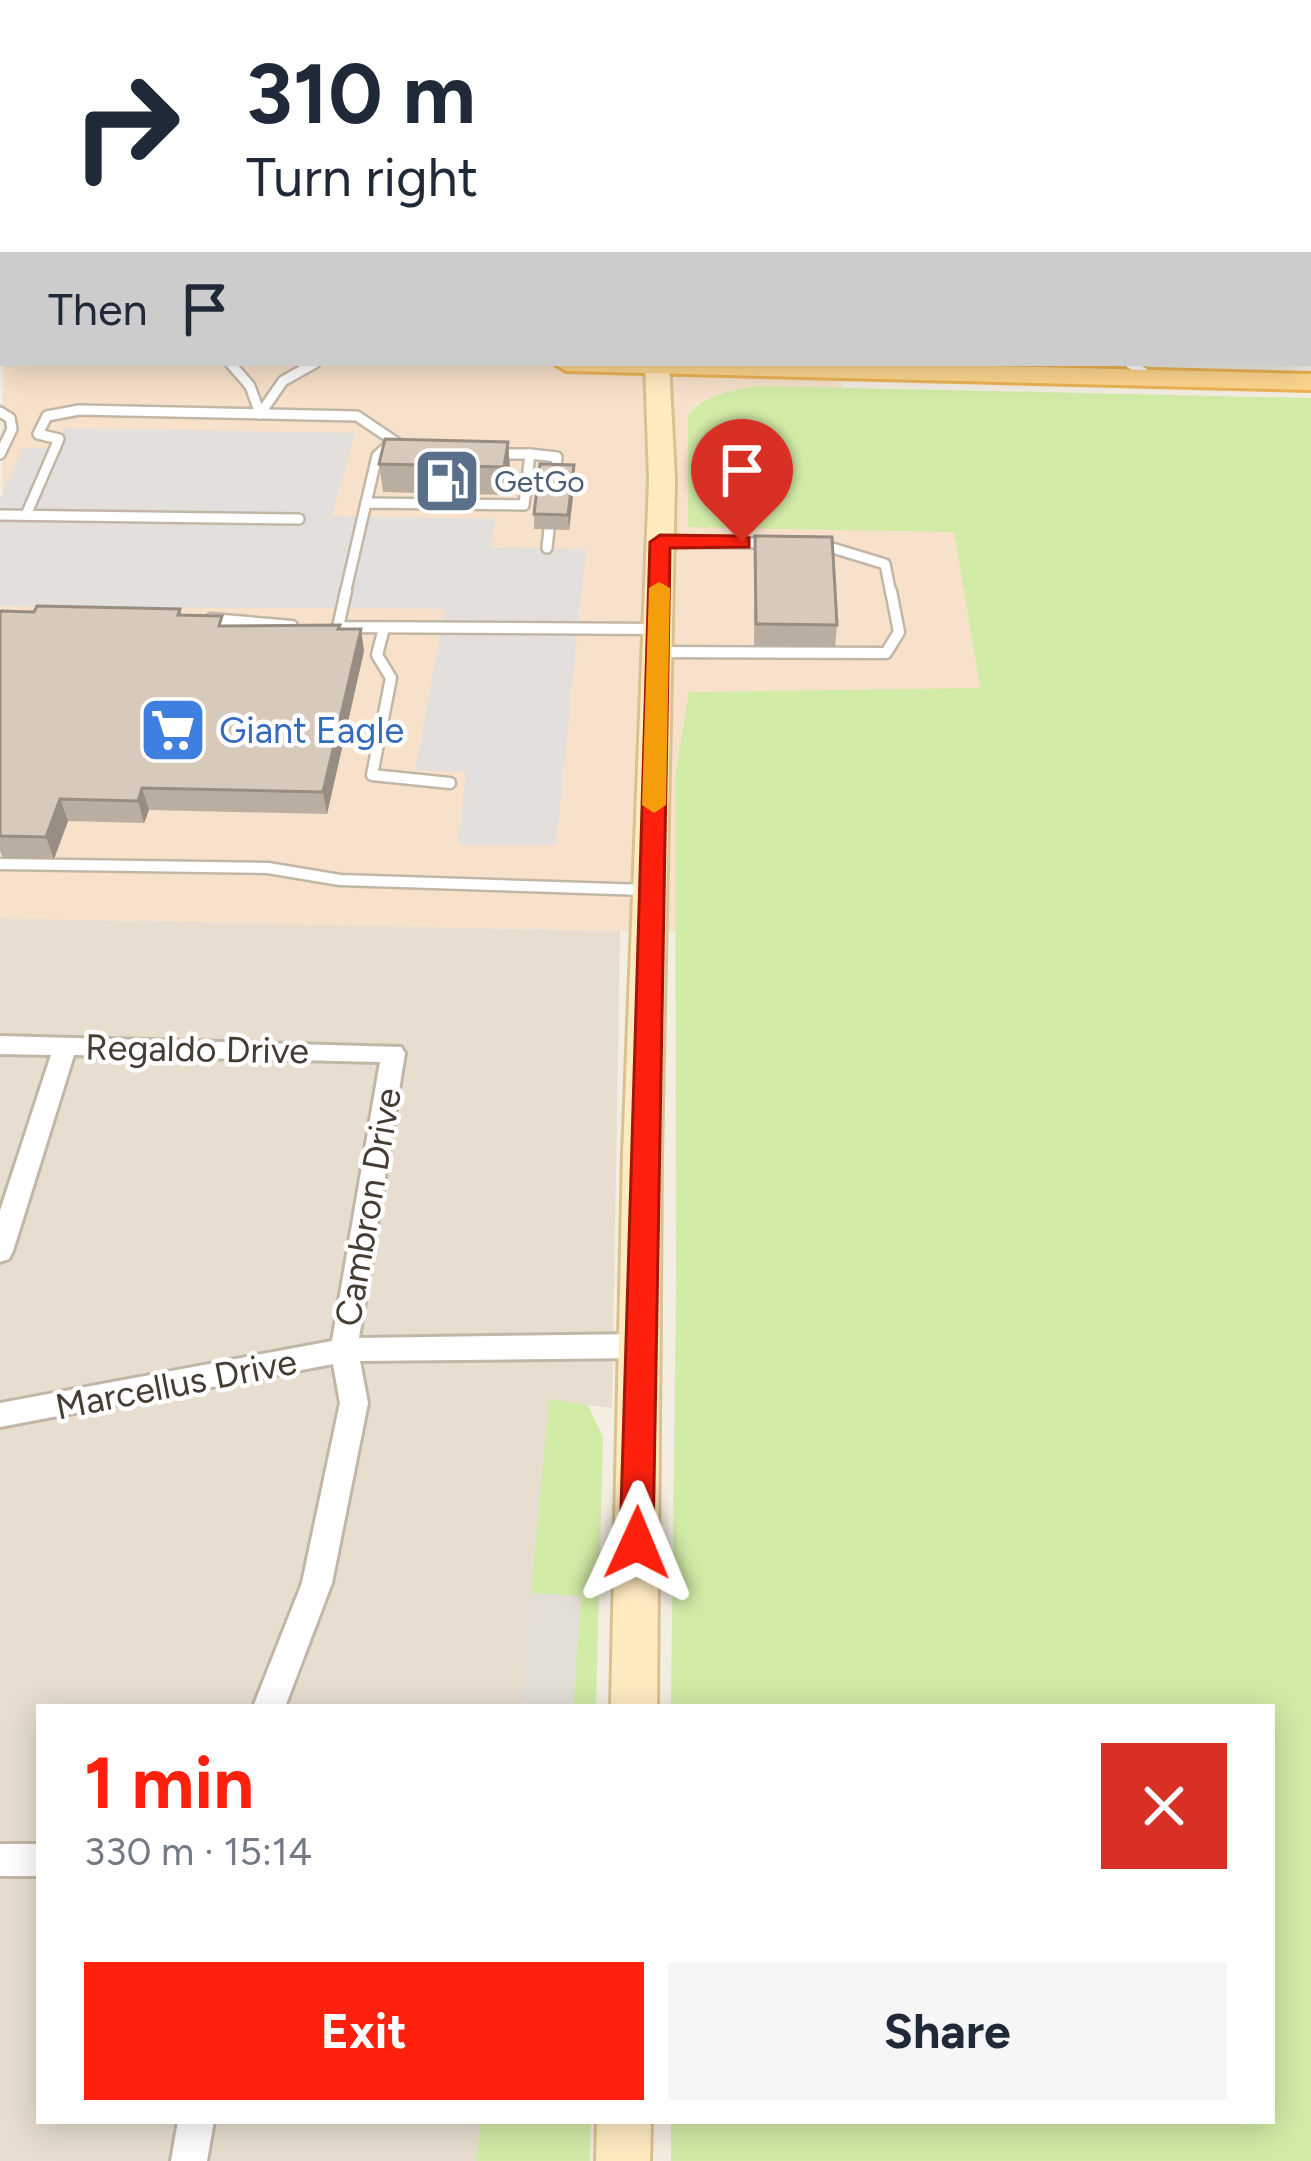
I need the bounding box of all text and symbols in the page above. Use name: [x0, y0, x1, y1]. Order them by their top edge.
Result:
text: 310 m: [246, 43, 476, 144]
icon: right: [48, 48, 204, 204]
text: Turn right: [246, 145, 478, 210]
icon: arrive: [172, 276, 238, 342]
text: Then: [48, 282, 148, 336]
pin: [691, 419, 793, 542]
icon: arrive: [709, 437, 775, 503]
fuel station icon: GetGo: [412, 446, 482, 516]
place label: GetGo: [494, 463, 585, 500]
supermarket icon: Giant Eagle: [138, 695, 208, 765]
place label: Giant Eagle: [219, 709, 404, 752]
street label: Regaldo Drive: [85, 1026, 309, 1072]
street label: Cambron Drive: [326, 1084, 410, 1330]
street label: Marcellus Drive: [52, 1340, 300, 1428]
position arrow: [574, 1480, 700, 1606]
text: 1 min: [84, 1740, 254, 1826]
button: close: [1101, 1743, 1227, 1869]
text: 330 m · 15:14: [84, 1828, 312, 1875]
button: Exit: [84, 1962, 644, 2100]
button: Share: [668, 1962, 1227, 2100]

